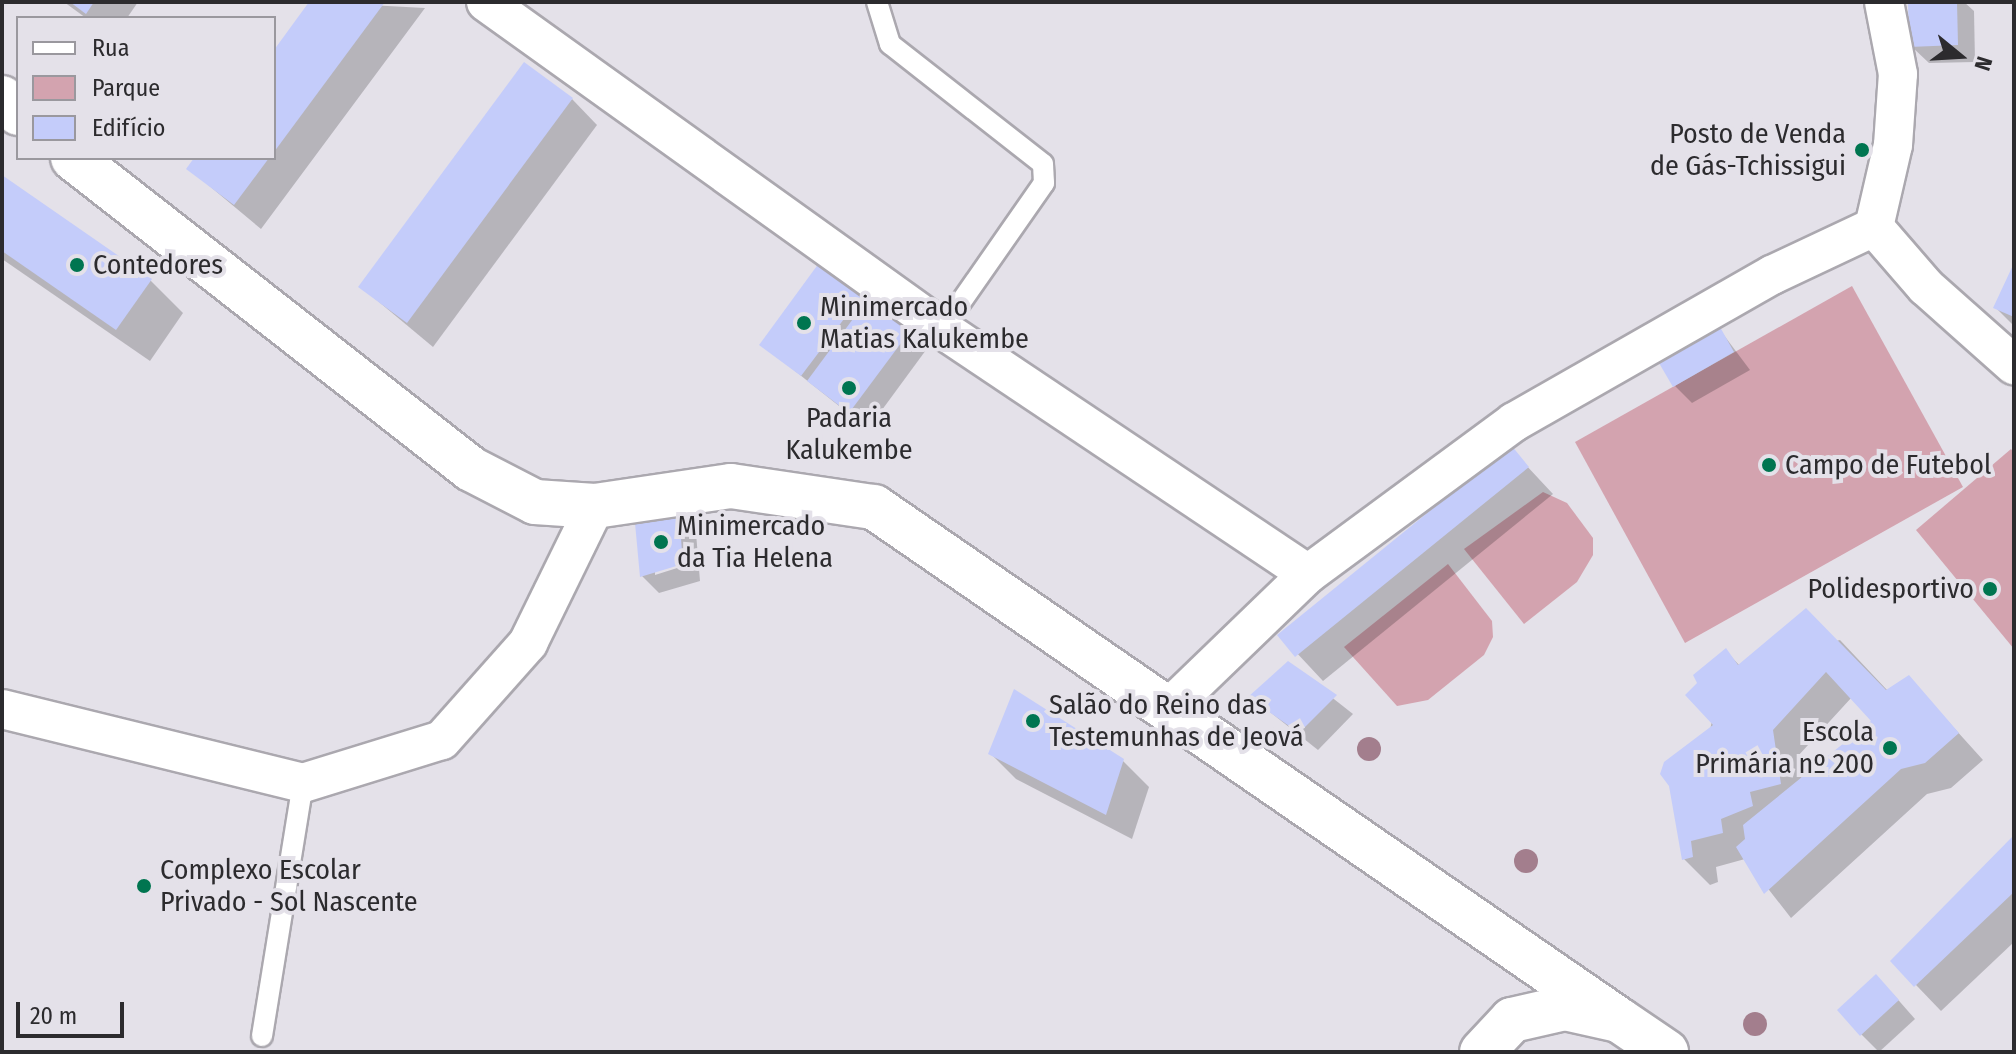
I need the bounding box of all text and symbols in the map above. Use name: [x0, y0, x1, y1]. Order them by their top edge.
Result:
legend: [16, 16, 276, 160]
north arrow: [1920, 16, 2000, 96]
text: Rua: [92, 34, 129, 62]
text: N: [1968, 53, 1998, 74]
text: Parque: [92, 74, 160, 102]
text: Edifício: [92, 114, 165, 142]
place label: Posto de Venda de Gás-Tchissigui: [1650, 117, 1846, 183]
marker: Posto de Venda de Gás-Tchissigui: [1853, 141, 1871, 159]
place label: Contedores: [93, 248, 223, 282]
marker: Contedores: [68, 256, 86, 274]
place label: Minimercado Matias Kalukembe: [820, 290, 1029, 356]
marker: Minimercado Matias Kalukembe: [795, 314, 813, 332]
marker: Padaria Kalukembe: [840, 379, 858, 397]
place label: Padaria Kalukembe: [786, 401, 912, 467]
place label: Campo de Futebol: [1785, 448, 1991, 482]
marker: Campo de Futebol: [1760, 456, 1778, 474]
place label: Minimercado da Tia Helena: [677, 509, 833, 575]
marker: Minimercado da Tia Helena: [652, 533, 670, 551]
place label: Polidesportivo: [1808, 572, 1974, 606]
marker: Polidesportivo: [1981, 580, 1999, 598]
place label: Salão do Reino das Testemunhas de Jeová: [1049, 688, 1304, 754]
marker: Salão do Reino das Testemunhas de Jeová: [1024, 712, 1042, 730]
place label: Escola Primária nº 200: [1695, 715, 1874, 781]
marker: Escola Primária nº 200: [1881, 739, 1899, 757]
place label: Complexo Escolar Privado - Sol Nascente: [160, 853, 418, 919]
marker: Complexo Escolar Privado - Sol Nascente: [135, 877, 153, 895]
scale bar: [20, 986, 128, 1036]
text: 20 m: [30, 1002, 77, 1030]

